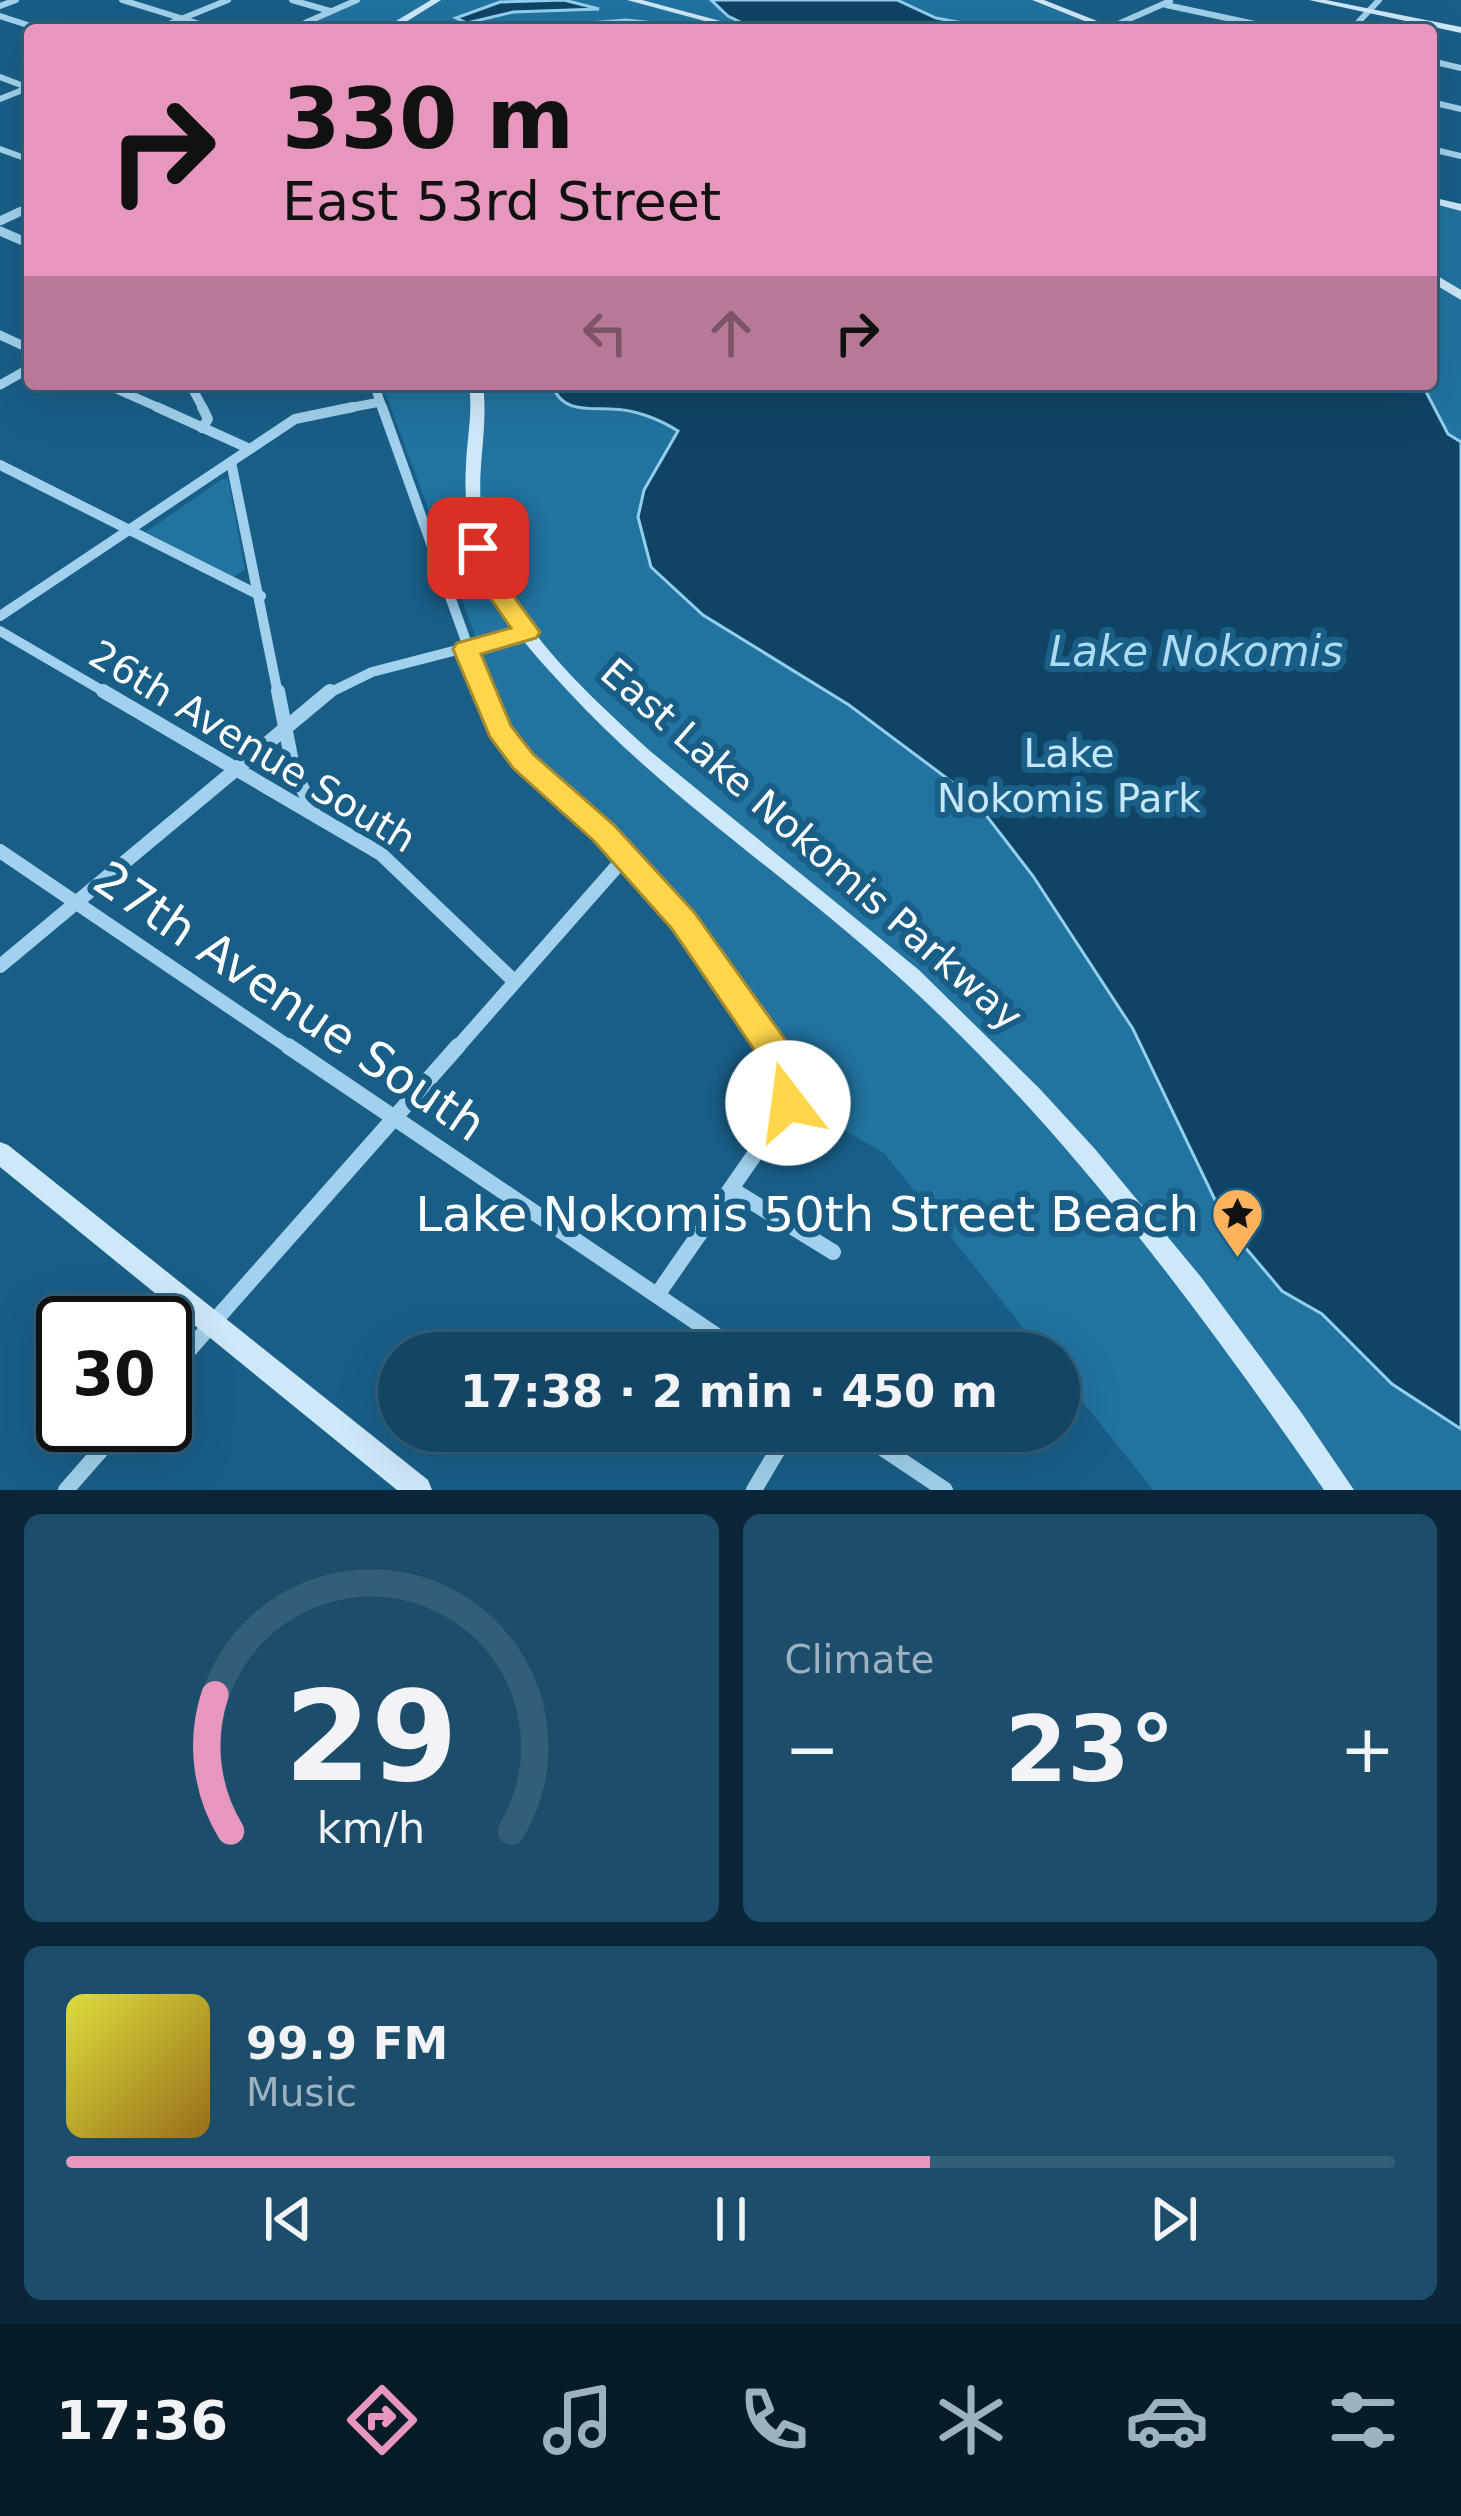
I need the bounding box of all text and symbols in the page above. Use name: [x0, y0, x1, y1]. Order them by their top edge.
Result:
text: 330 m: [282, 70, 574, 168]
icon: right: [84, 72, 240, 228]
text: East 53rd Street: [282, 170, 721, 233]
icon: left: [572, 300, 638, 366]
icon: ahead: [698, 300, 764, 366]
icon: right: [824, 300, 890, 366]
pin: [427, 497, 529, 599]
icon: arrive: [445, 515, 511, 581]
water label: Lake Nokomis: [1049, 627, 1343, 676]
street label: 26th Avenue South: [81, 631, 424, 862]
street label: East Lake Nokomis Parkway: [592, 649, 1031, 1039]
park label: Lake Nokomis Park: [937, 731, 1201, 821]
street label: 27th Avenue South: [84, 850, 496, 1152]
position arrow: [725, 1040, 851, 1166]
place label: Lake Nokomis 50th Street Beach: [416, 1186, 1199, 1242]
place icon: Lake Nokomis 50th Street Beach: [1210, 1186, 1266, 1260]
speed limit sign: 30: [36, 1296, 192, 1452]
text: 17:38 · 2 min · 450 m: [460, 1365, 998, 1418]
text: Climate: [785, 1637, 935, 1682]
text: 29: [284, 1664, 458, 1809]
text: 23°: [1005, 1697, 1175, 1802]
text: −: [785, 1711, 840, 1788]
text: +: [1340, 1711, 1395, 1788]
text: km/h: [317, 1803, 425, 1853]
text: 99.9 FM: [246, 2017, 448, 2070]
text: Music: [246, 2070, 357, 2115]
icon: previous: [255, 2186, 321, 2252]
icon: pause: [698, 2186, 764, 2252]
icon: next: [1141, 2186, 1207, 2252]
icon: directions: [340, 2378, 424, 2462]
icon: music: [536, 2378, 620, 2462]
icon: phone: [732, 2378, 816, 2462]
icon: climate: [929, 2378, 1013, 2462]
icon: car: [1125, 2378, 1209, 2462]
icon: filters: [1321, 2378, 1405, 2462]
text: 17:36: [56, 2389, 228, 2452]

